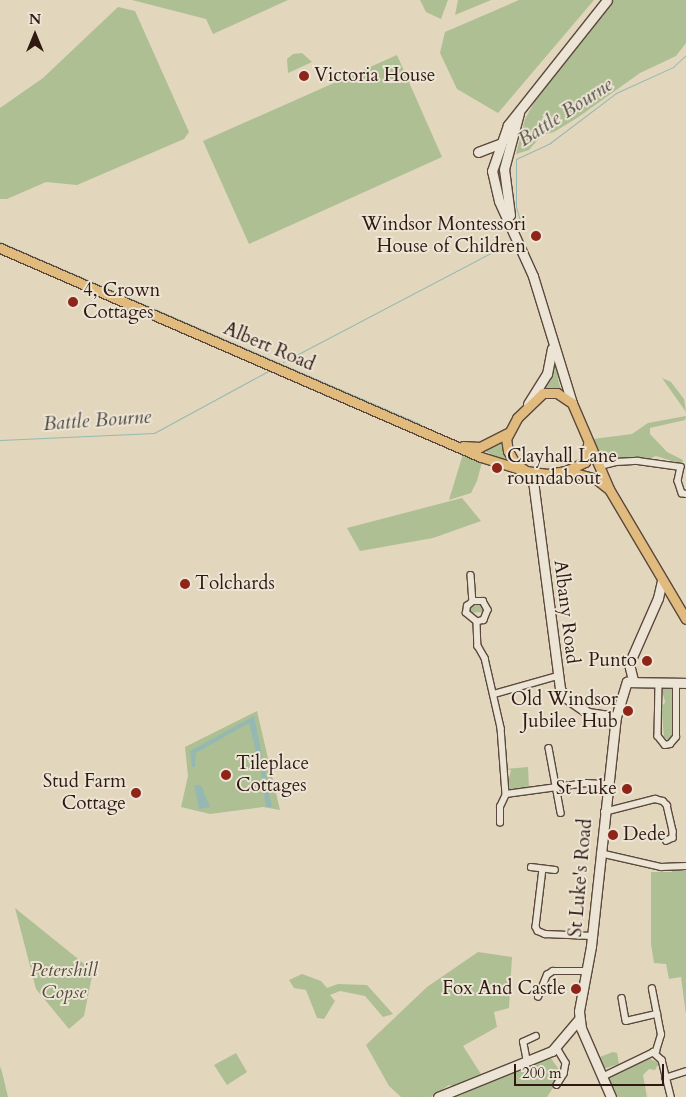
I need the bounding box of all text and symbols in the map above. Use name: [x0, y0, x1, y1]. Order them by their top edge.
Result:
north arrow: [10, 10, 60, 60]
text: N: [29, 10, 41, 29]
place label: Victoria House: [314, 65, 435, 87]
marker: Victoria House: [298, 70, 310, 82]
water label: Battle Bourne: [513, 72, 617, 152]
place label: Windsor Montessori House of Children: [361, 214, 526, 258]
marker: Windsor Montessori House of Children: [530, 230, 542, 242]
place label: 4, Crown Cottages: [83, 280, 160, 324]
marker: 4, Crown Cottages: [67, 296, 79, 308]
street label: Albert Road: [220, 318, 318, 376]
water label: Battle Bourne: [42, 404, 152, 436]
place label: Clayhall Lane roundabout: [507, 446, 617, 490]
marker: Clayhall Lane roundabout: [491, 462, 503, 474]
street label: Albany Road: [548, 559, 584, 665]
place label: Tolchards: [195, 573, 275, 595]
marker: Tolchards: [179, 578, 191, 590]
place label: Punto: [588, 650, 637, 672]
marker: Punto: [641, 655, 653, 667]
place label: Old Windsor Jubilee Hub: [511, 689, 618, 733]
marker: Old Windsor Jubilee Hub: [622, 705, 634, 717]
place label: Tileplace Cottages: [236, 753, 309, 797]
marker: Tileplace Cottages: [220, 769, 232, 781]
place label: Stud Farm Cottage: [43, 771, 126, 815]
place label: St Luke: [556, 778, 617, 800]
marker: St Luke: [621, 783, 633, 795]
marker: Stud Farm Cottage: [130, 787, 142, 799]
street label: St Luke's Road: [564, 818, 598, 938]
place label: Dede: [623, 824, 666, 846]
marker: Dede: [607, 829, 619, 841]
park label: Petershill Copse: [30, 960, 98, 1004]
place label: Fox And Castle: [442, 978, 566, 1000]
marker: Fox And Castle: [570, 983, 582, 995]
scale bar: [516, 1054, 666, 1086]
text: 200 m: [522, 1063, 562, 1083]

